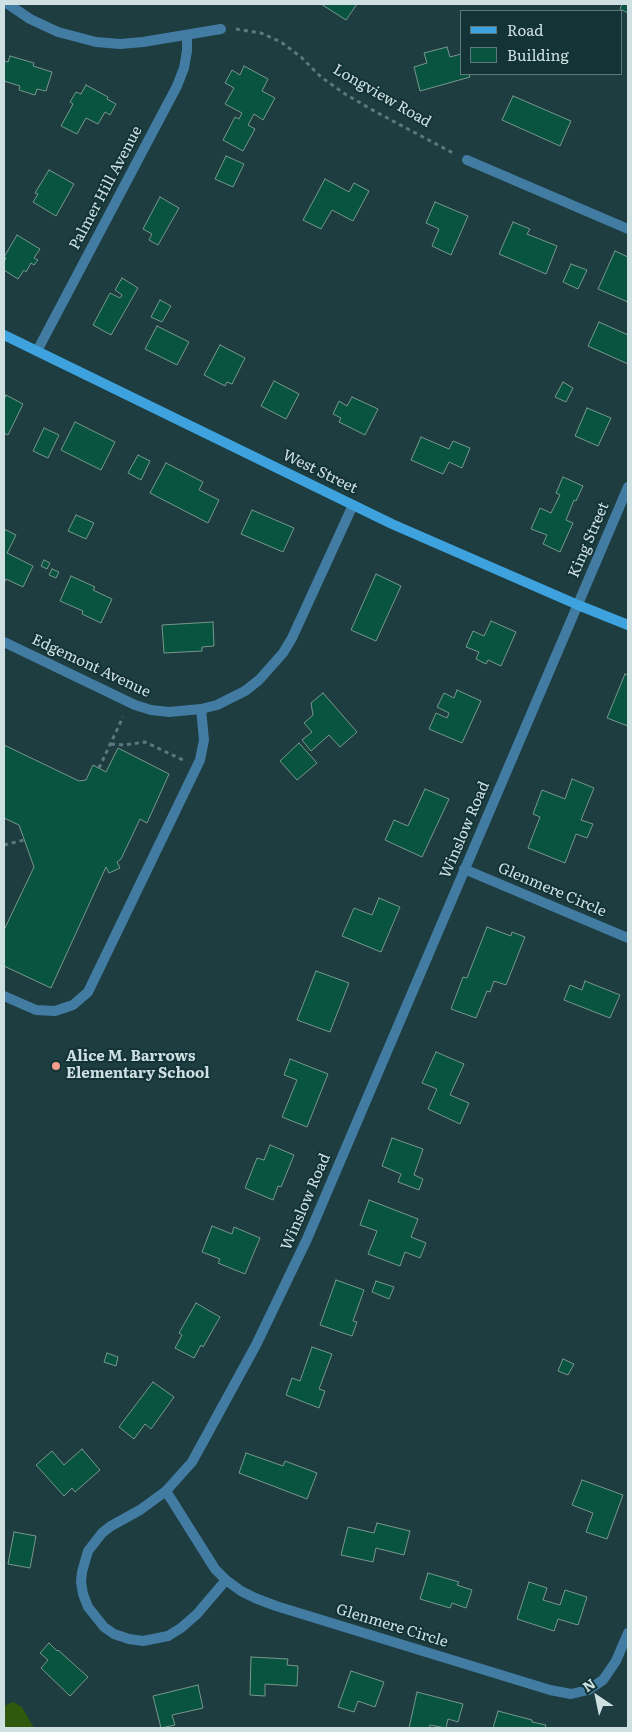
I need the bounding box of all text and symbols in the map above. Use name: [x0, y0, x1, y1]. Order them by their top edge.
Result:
legend: [460, 10, 622, 75]
text: Road: [507, 18, 543, 41]
text: Building: [507, 43, 569, 66]
street label: Longview Road: [330, 61, 434, 131]
street label: Palmer Hill Avenue: [66, 123, 146, 253]
street label: West Street: [280, 446, 360, 498]
street label: King Street: [565, 499, 613, 581]
street label: Edgemont Avenue: [29, 631, 153, 701]
street label: Winslow Road: [437, 779, 493, 881]
street label: Glenmere Circle: [495, 859, 609, 921]
place label: Alice M. Barrows Elementary School: [66, 1048, 210, 1083]
marker: Alice M. Barrows Elementary School: [50, 1060, 62, 1072]
street label: Winslow Road: [278, 1151, 334, 1253]
street label: Glenmere Circle: [334, 1600, 450, 1652]
north arrow: [572, 1672, 622, 1722]
text: N: [578, 1673, 599, 1696]

